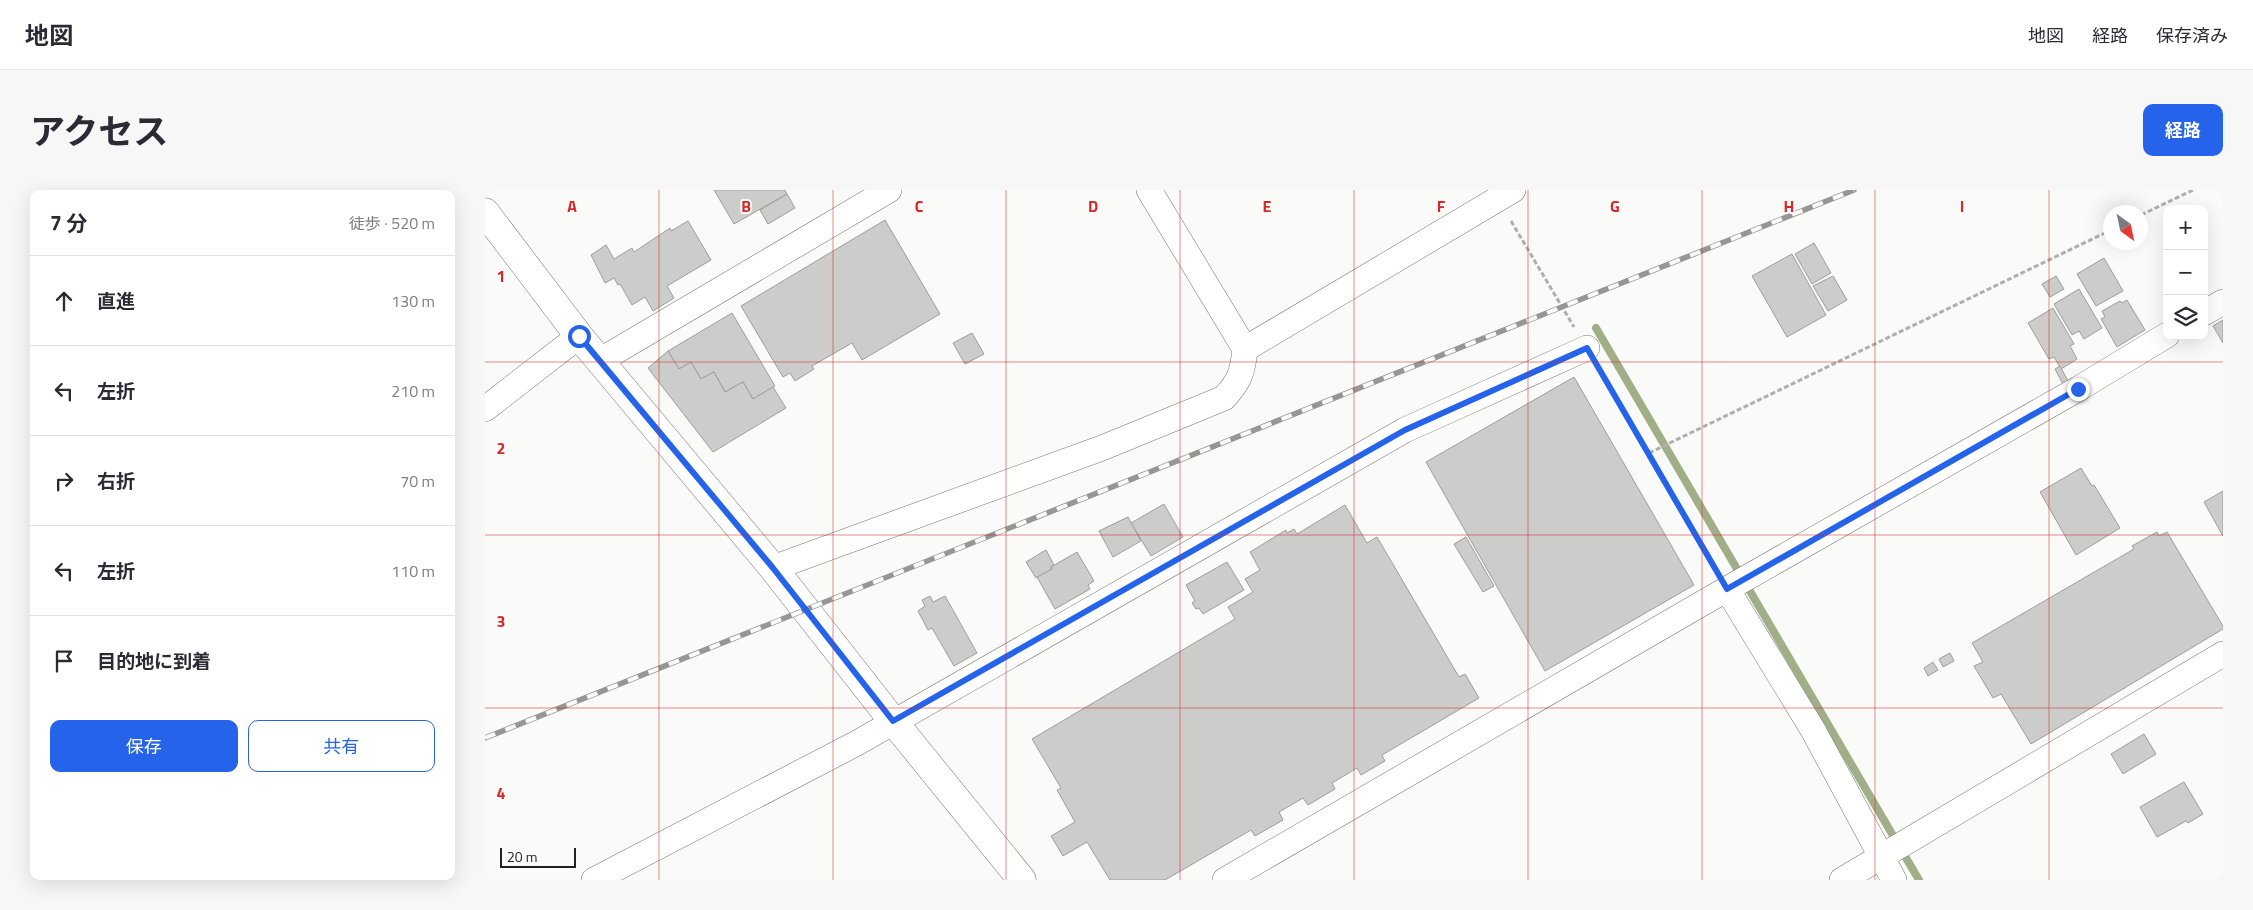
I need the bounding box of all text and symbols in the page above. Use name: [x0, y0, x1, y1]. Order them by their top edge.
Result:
text: 地図: [25, 17, 73, 53]
text: 地図: [2028, 22, 2064, 49]
text: 経路: [2092, 22, 2128, 49]
text: 保存済み: [2156, 22, 2228, 49]
text: アクセス: [30, 104, 168, 158]
button: 経路: [2143, 104, 2223, 156]
text: A: [567, 194, 577, 218]
text: B: [741, 194, 751, 218]
text: C: [915, 194, 924, 218]
text: D: [1088, 194, 1098, 218]
text: E: [1263, 194, 1272, 218]
text: F: [1437, 194, 1446, 218]
text: G: [1610, 194, 1620, 218]
text: H: [1784, 194, 1794, 218]
text: I: [1960, 194, 1964, 218]
north arrow: [2103, 205, 2148, 250]
map controls: [2163, 205, 2208, 340]
button: +: [2163, 205, 2208, 250]
text: 7 分: [50, 207, 87, 239]
text: 徒歩 · 520 m: [349, 211, 435, 235]
button: −: [2163, 250, 2208, 295]
text: 1: [497, 264, 505, 288]
text: 直進: [97, 286, 135, 315]
icon: ahead: [50, 287, 78, 315]
text: 130 m: [391, 289, 435, 313]
button: layers: [2163, 295, 2208, 340]
route start: [568, 325, 591, 348]
text: 左折: [97, 376, 135, 405]
icon: left: [50, 377, 78, 405]
route end: [2067, 378, 2090, 401]
text: 210 m: [391, 379, 435, 403]
text: 2: [497, 436, 505, 460]
text: 右折: [97, 466, 135, 495]
icon: right: [50, 467, 78, 495]
text: 70 m: [400, 469, 435, 493]
text: 左折: [97, 556, 135, 585]
icon: left: [50, 557, 78, 585]
text: 110 m: [391, 559, 435, 583]
text: 3: [497, 609, 505, 633]
text: 目的地に到着: [97, 646, 211, 675]
icon: arrive: [50, 647, 78, 675]
button: 保存: [50, 720, 238, 772]
button: 共有: [248, 720, 435, 772]
text: 4: [497, 781, 506, 805]
scale bar: [500, 845, 576, 868]
text: 20 m: [507, 846, 537, 867]

